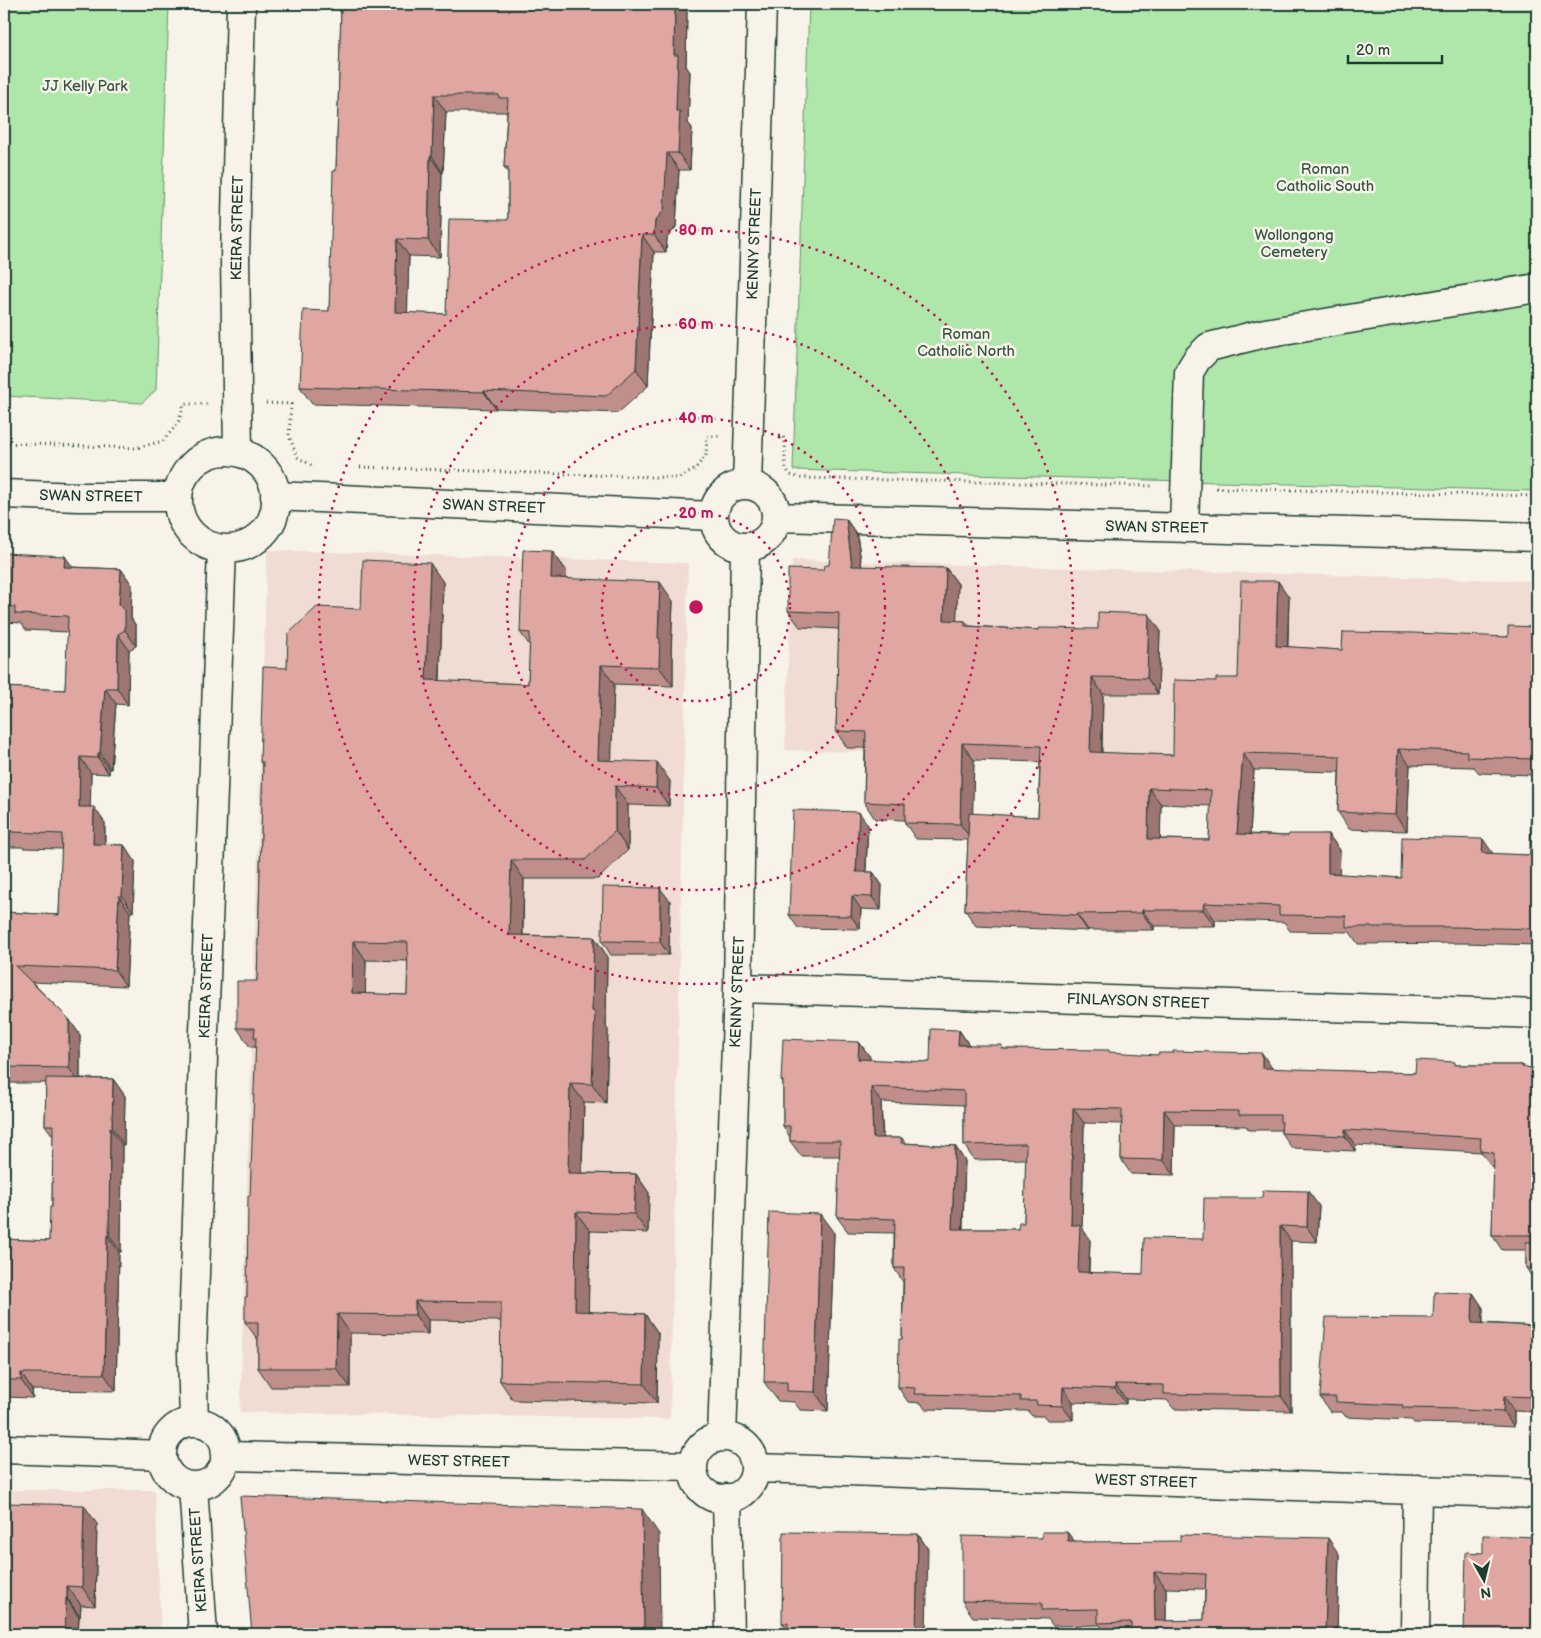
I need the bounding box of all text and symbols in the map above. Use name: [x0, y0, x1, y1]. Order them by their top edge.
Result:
scale bar: [1348, 32, 1442, 64]
text: 20 m: [1356, 41, 1390, 60]
park label: JJ Kelly Park: [42, 77, 128, 96]
park label: Roman Catholic South: [1276, 160, 1374, 196]
street label: KEIRA STREET: [227, 175, 248, 281]
street label: KENNY STREET: [743, 188, 766, 300]
text: 80 m: [678, 221, 714, 240]
park label: Wollongong Cemetery: [1254, 226, 1334, 262]
text: 60 m: [678, 315, 714, 334]
park label: Roman Catholic North: [917, 325, 1015, 361]
text: 40 m: [678, 409, 714, 428]
street label: SWAN STREET: [39, 486, 143, 507]
street label: SWAN STREET: [442, 495, 546, 518]
text: 20 m: [679, 504, 714, 523]
street label: SWAN STREET: [1105, 517, 1209, 538]
centre of rings: [687, 598, 705, 616]
street label: KEIRA STREET: [195, 933, 218, 1039]
street label: KENNY STREET: [726, 936, 749, 1048]
street label: FINLAYSON STREET: [1066, 990, 1210, 1013]
street label: WEST STREET: [408, 1451, 510, 1472]
street label: WEST STREET: [1094, 1470, 1197, 1493]
street label: KEIRA STREET: [185, 1507, 212, 1613]
north arrow: [1458, 1556, 1508, 1606]
text: N: [1479, 1583, 1492, 1602]

